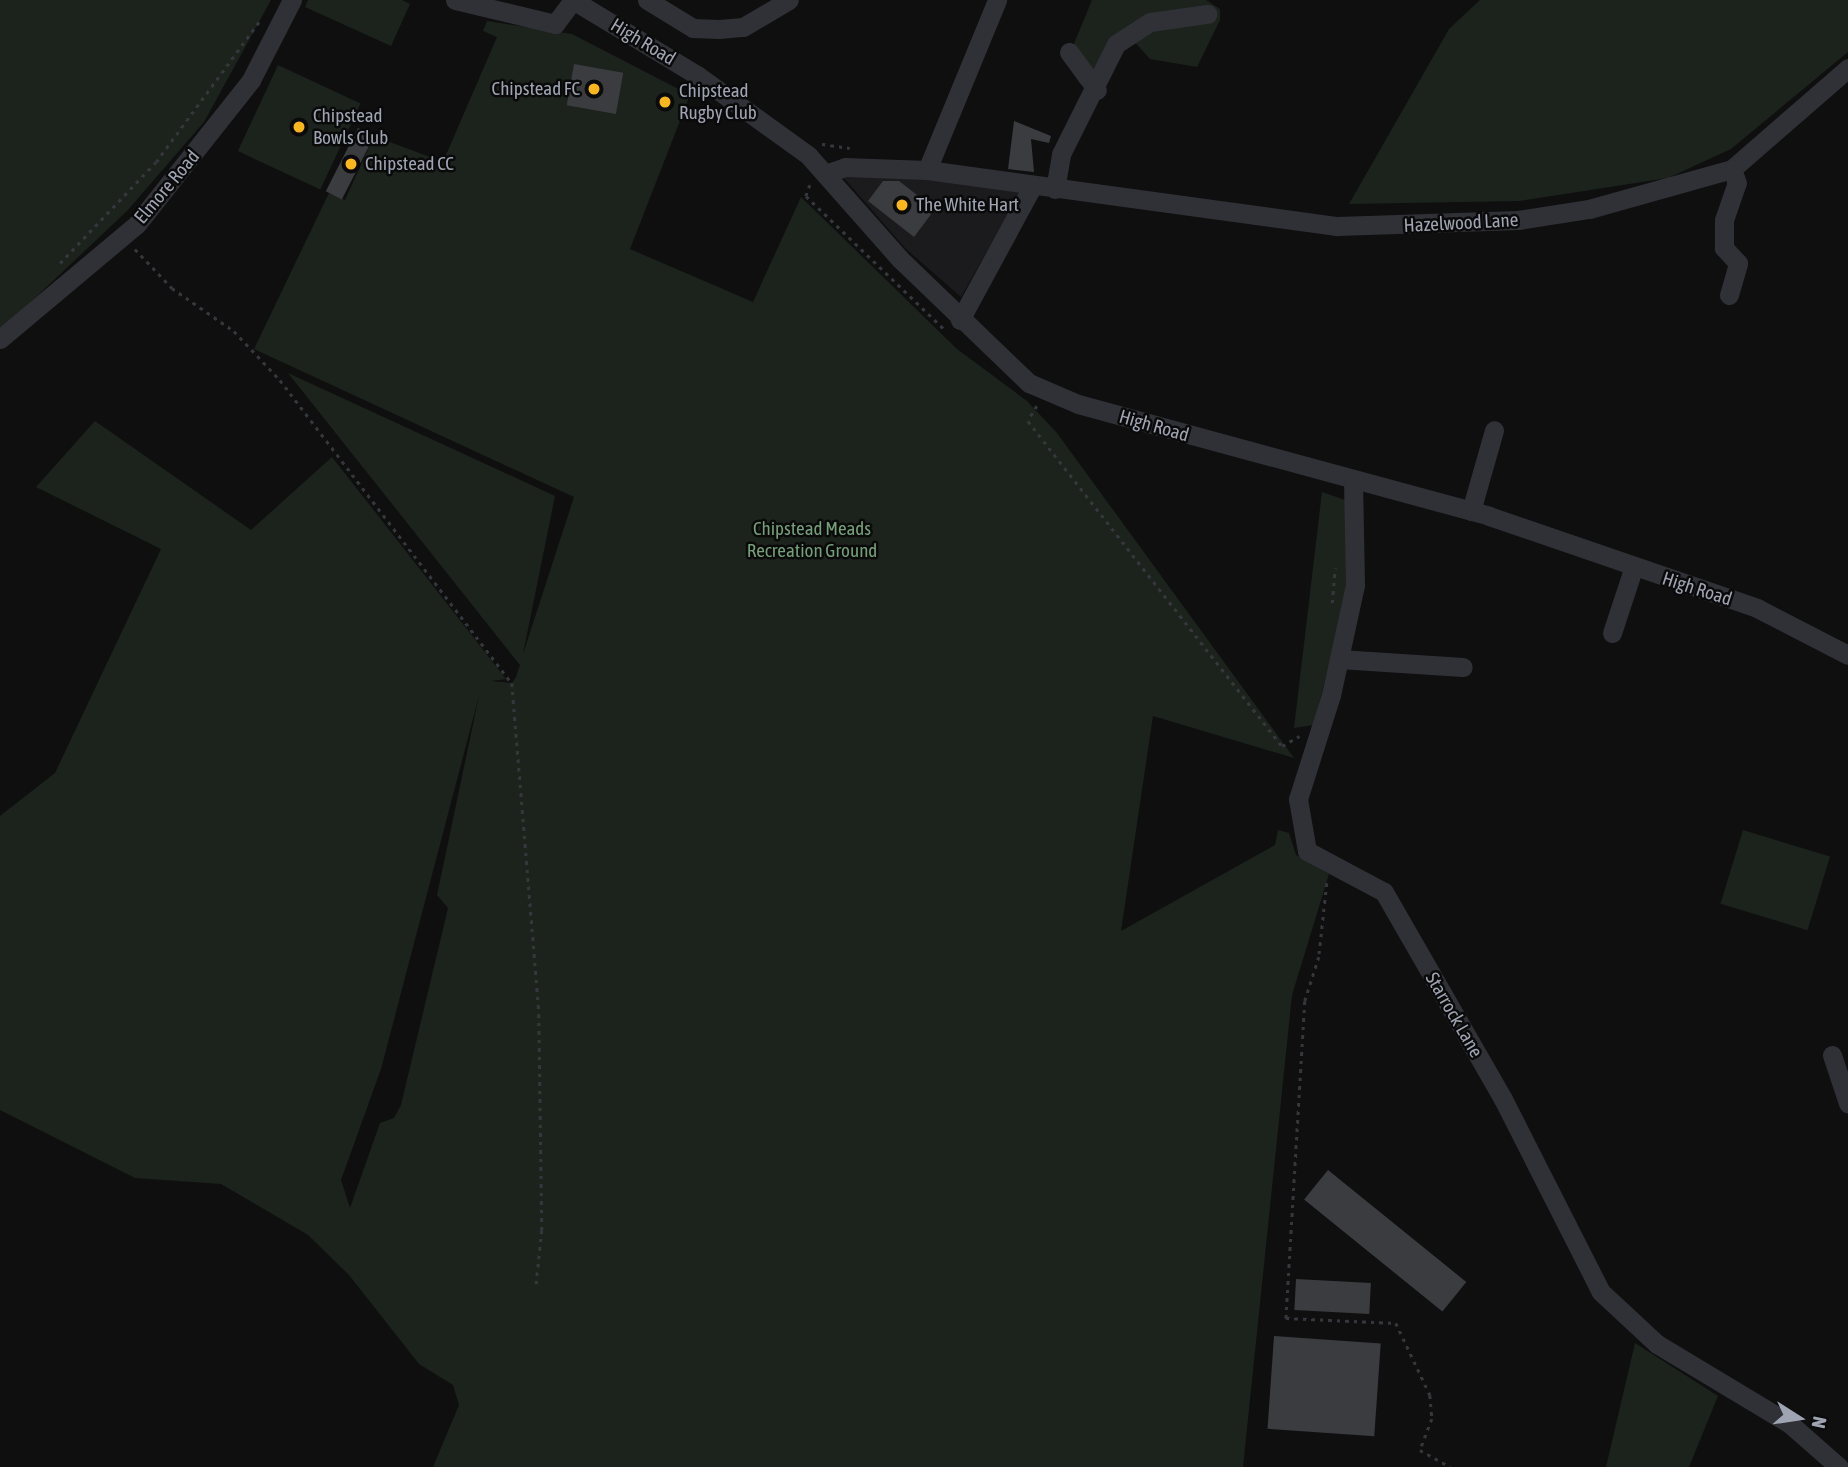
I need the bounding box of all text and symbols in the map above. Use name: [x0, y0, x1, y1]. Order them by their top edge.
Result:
street label: High Road: [606, 14, 680, 70]
place label: Chipstead FC: [492, 78, 580, 100]
place label: Chipstead Rugby Club: [679, 80, 757, 124]
marker: Chipstead FC: [586, 81, 602, 97]
marker: Chipstead Rugby Club: [657, 94, 673, 110]
place label: Chipstead Bowls Club: [313, 105, 388, 149]
marker: Chipstead Bowls Club: [291, 119, 307, 135]
street label: Elmore Road: [130, 146, 204, 228]
place label: Chipstead CC: [365, 153, 454, 175]
marker: Chipstead CC: [343, 156, 359, 172]
place label: The White Hart: [916, 194, 1019, 216]
marker: The White Hart: [894, 197, 910, 213]
street label: Hazelwood Lane: [1403, 209, 1519, 237]
street label: High Road: [1116, 405, 1192, 447]
park label: Chipstead Meads Recreation Ground: [747, 518, 877, 562]
street label: High Road: [1659, 567, 1735, 611]
street label: Starrock Lane: [1421, 968, 1487, 1062]
north arrow: [1764, 1383, 1834, 1453]
text: N: [1808, 1415, 1831, 1430]

